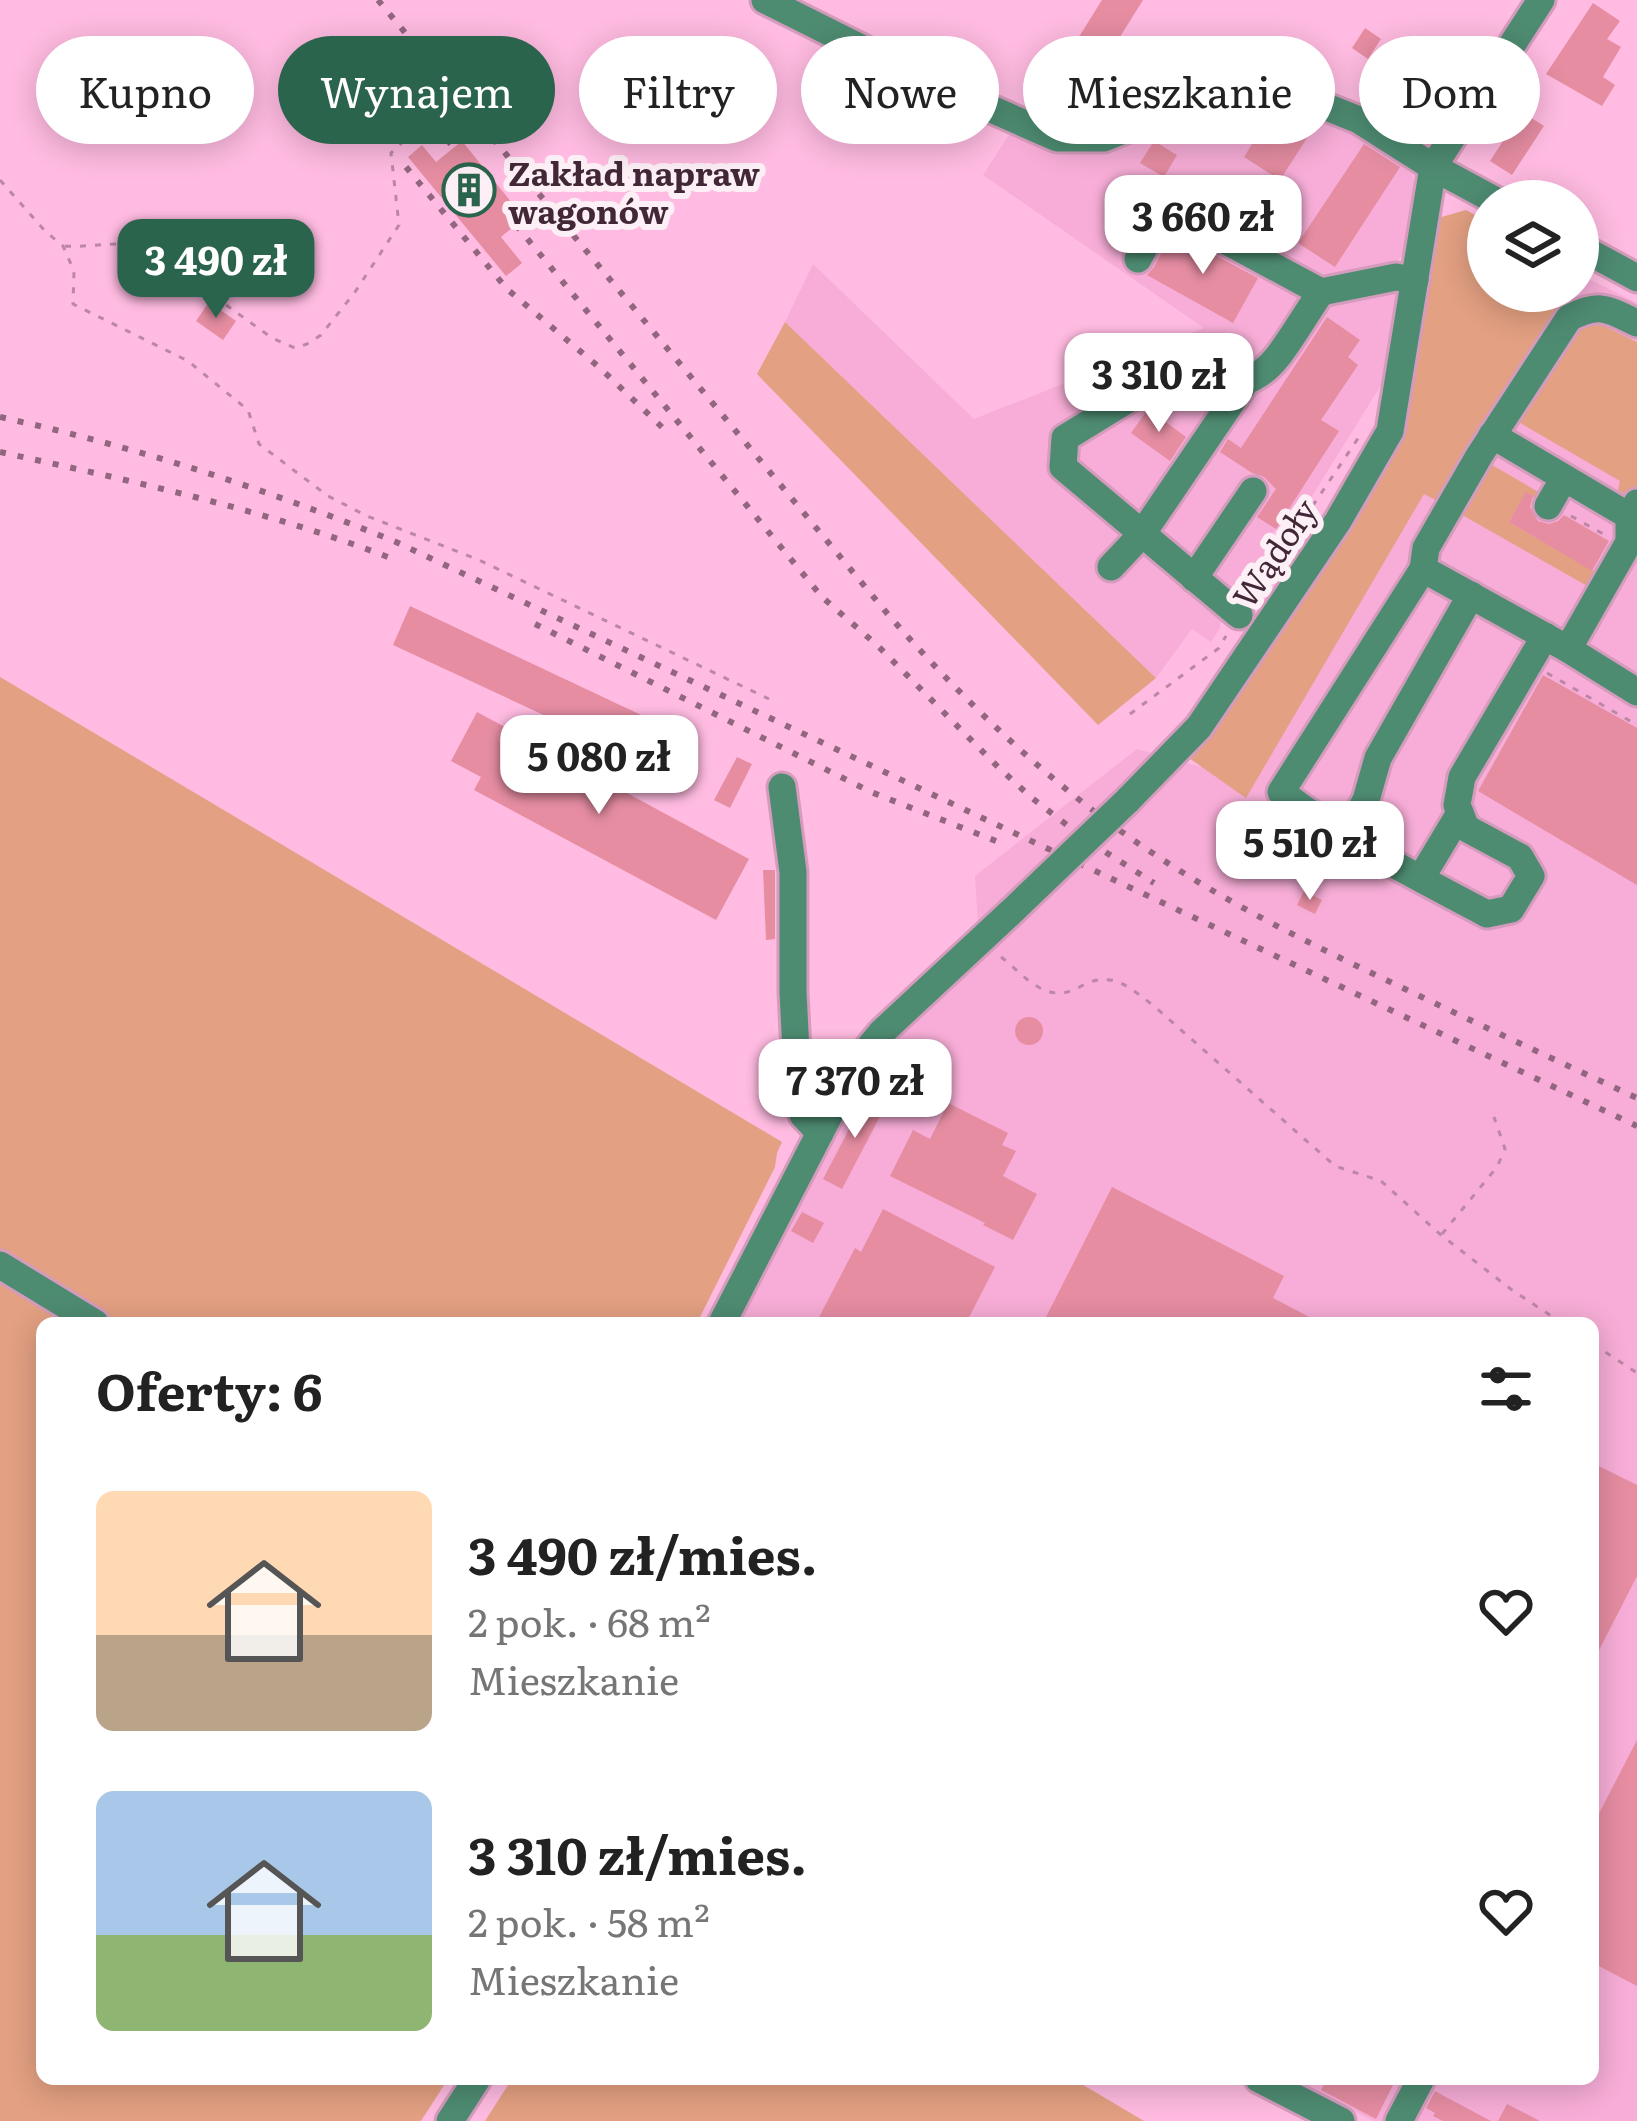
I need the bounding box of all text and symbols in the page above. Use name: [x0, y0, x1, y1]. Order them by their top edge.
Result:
chip: Kupno: [36, 36, 254, 144]
chip: Wynajem: [278, 36, 555, 144]
chip: Filtry: [579, 36, 777, 144]
chip: Nowe: [801, 36, 999, 144]
chip: Mieszkanie: [1023, 36, 1335, 144]
chip: Dom: [1359, 36, 1540, 144]
place label: Zakład napraw wagonów: [508, 147, 760, 234]
building icon: Zakład napraw wagonów: [441, 162, 497, 218]
pin: 3 660 zł: [1079, 175, 1327, 277]
map controls: [1467, 180, 1599, 312]
button: layers: [1467, 180, 1599, 312]
text: 3 660 zł: [1132, 185, 1274, 243]
pin: 3 490 zł: [92, 219, 340, 321]
text: 3 490 zł: [144, 229, 288, 287]
pin: 3 310 zł: [1035, 333, 1283, 435]
text: 3 310 zł: [1091, 343, 1227, 401]
street label: Wądoły: [1219, 488, 1327, 616]
pin: 5 080 zł: [475, 715, 723, 817]
text: 5 080 zł: [527, 725, 671, 783]
pin: 5 510 zł: [1186, 801, 1434, 903]
text: 5 510 zł: [1243, 811, 1377, 869]
pin: 7 370 zł: [731, 1039, 979, 1141]
text: 7 370 zł: [786, 1049, 924, 1107]
text: Oferty: 6: [96, 1351, 323, 1427]
icon: filters: [1473, 1356, 1539, 1422]
text: 3 490 zł/mies.: [468, 1515, 818, 1591]
icon: home: [192, 1539, 336, 1683]
icon: heart: [1473, 1578, 1539, 1644]
text: 2 pok. · 68 m²: [468, 1591, 711, 1649]
text: Mieszkanie: [468, 1649, 679, 1707]
text: 3 310 zł/mies.: [468, 1815, 807, 1891]
icon: home: [192, 1839, 336, 1983]
icon: heart: [1473, 1878, 1539, 1944]
text: 2 pok. · 58 m²: [468, 1891, 710, 1949]
text: Mieszkanie: [468, 1949, 679, 2007]

